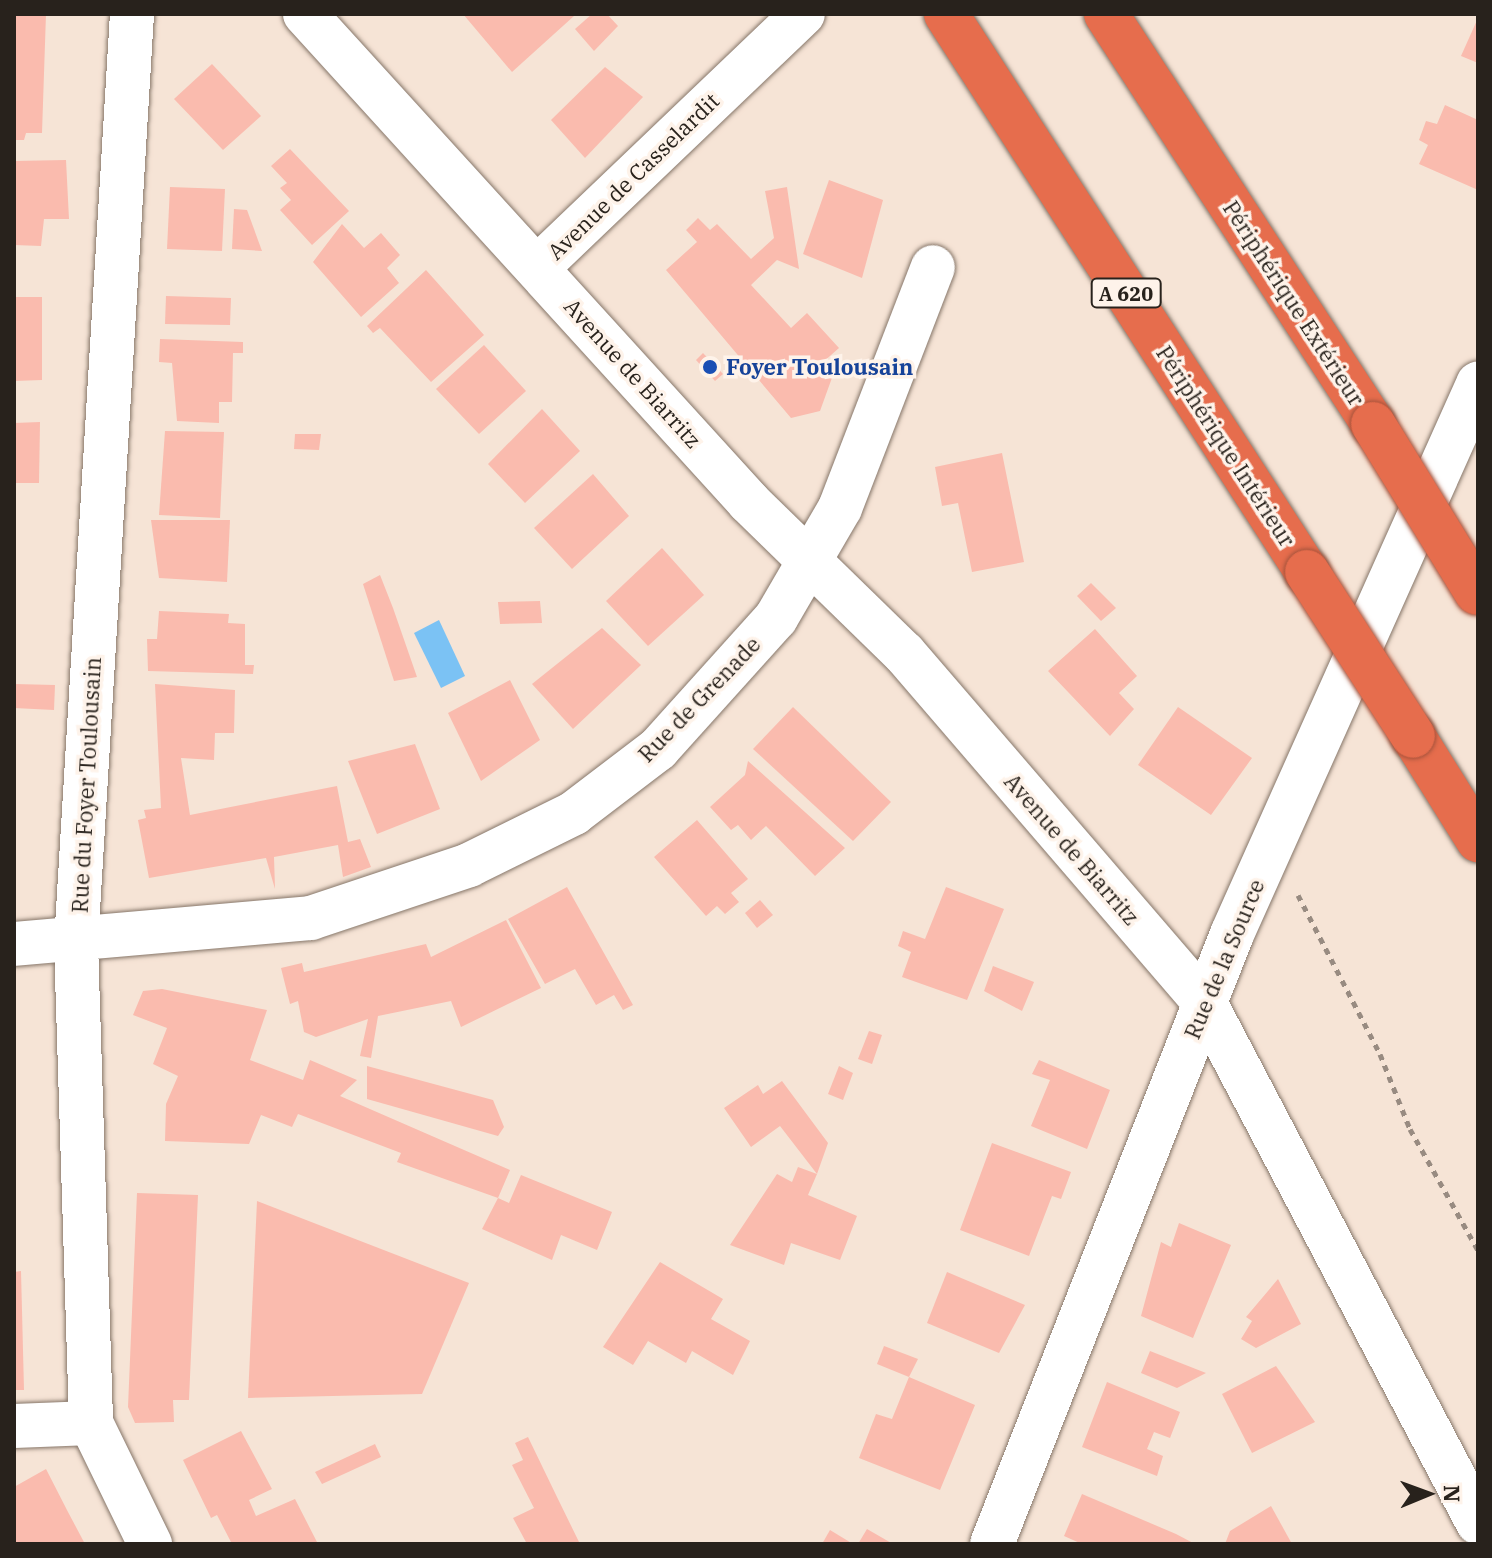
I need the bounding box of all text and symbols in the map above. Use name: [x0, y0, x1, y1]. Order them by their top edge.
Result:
street label: Avenue de Casselardit: [542, 87, 724, 265]
street label: Périphérique Extérieur: [1218, 196, 1370, 410]
road number: A 620: [1090, 277, 1162, 309]
street label: Avenue de Biarritz: [559, 293, 707, 453]
street label: Périphérique Intérieur: [1151, 341, 1301, 551]
place label: Foyer Toulousain: [726, 354, 913, 380]
marker: Foyer Toulousain: [701, 358, 719, 376]
street label: Rue de Grenade: [633, 631, 765, 767]
street label: Rue du Foyer Toulousain: [66, 656, 106, 914]
street label: Avenue de Biarritz: [999, 768, 1145, 930]
street label: Rue de la Source: [1178, 875, 1270, 1043]
north arrow: [1388, 1454, 1468, 1534]
text: N: [1438, 1485, 1467, 1503]

